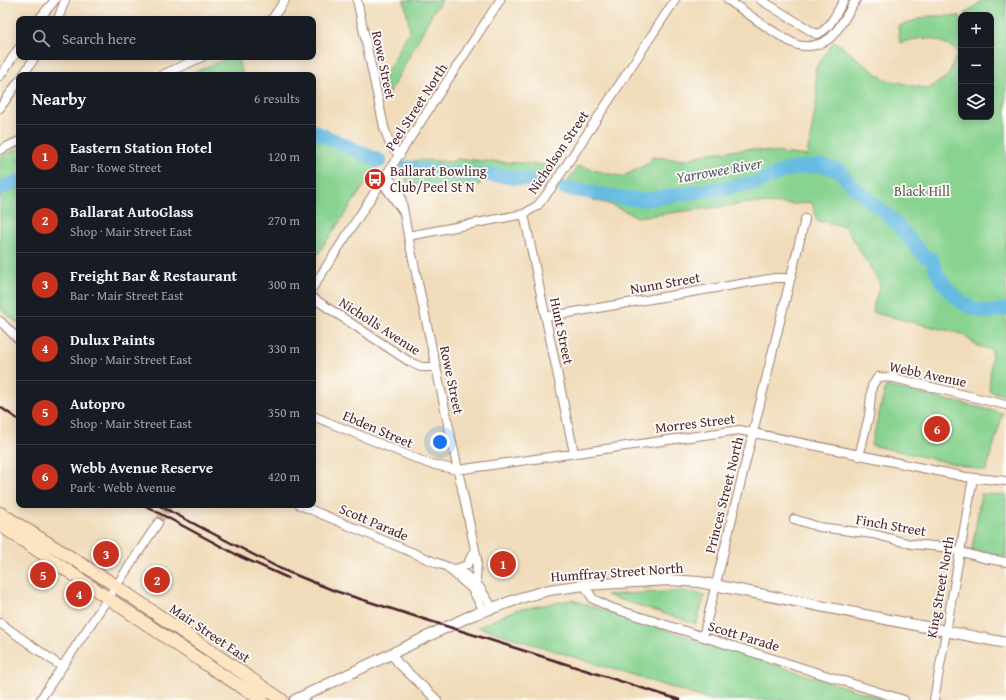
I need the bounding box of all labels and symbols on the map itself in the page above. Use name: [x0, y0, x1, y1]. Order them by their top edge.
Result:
street label: Rowe Street: [367, 29, 401, 101]
street label: Peel Street North: [380, 59, 452, 155]
street label: Nicholson Street: [523, 106, 593, 198]
water label: Yarrowee River: [674, 152, 764, 188]
place label: Ballarat Bowling Club/Peel St N: [390, 161, 487, 197]
bus stop icon: Ballarat Bowling Club/Peel St N: [362, 166, 388, 192]
park label: Black Hill: [894, 181, 950, 201]
street label: Nunn Street: [628, 267, 702, 299]
street label: Nicholls Avenue: [335, 292, 425, 360]
street label: Hunt Street: [545, 296, 579, 366]
street label: Rowe Street: [435, 344, 469, 416]
street label: Webb Avenue: [888, 356, 969, 392]
street label: Ebden Street: [340, 405, 416, 453]
street label: Morres Street: [654, 408, 736, 438]
pin: 6: [924, 414, 950, 444]
your location: [430, 432, 450, 452]
street label: Princes Street North: [700, 434, 748, 556]
street label: Scott Parade: [336, 498, 412, 546]
street label: Finch Street: [854, 509, 928, 541]
street label: King Street North: [921, 534, 959, 640]
pin: 3: [93, 539, 119, 569]
pin: 1: [490, 549, 516, 579]
street label: Humffray Street North: [550, 557, 684, 587]
pin: 5: [30, 560, 56, 590]
pin: 2: [144, 565, 170, 595]
pin: 4: [66, 579, 92, 609]
street label: Mair Street East: [166, 599, 254, 667]
street label: Scott Parade: [706, 616, 783, 656]

